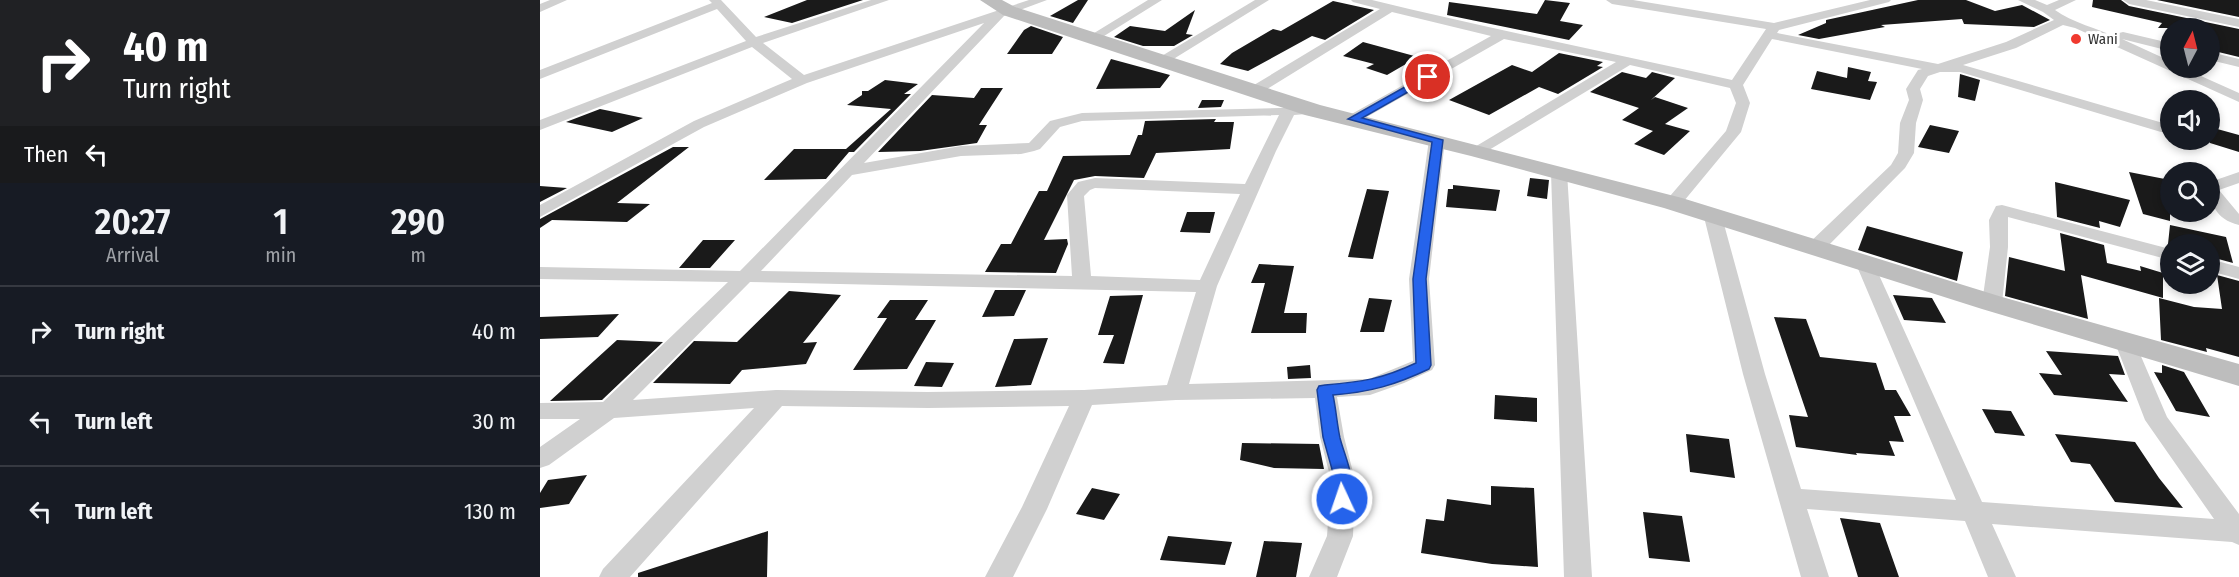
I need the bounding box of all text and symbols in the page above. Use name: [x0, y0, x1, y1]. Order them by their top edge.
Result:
north arrow: [2160, 18, 2220, 78]
map controls: [2160, 18, 2220, 294]
text: 40 m: [123, 22, 208, 72]
icon: right: [24, 24, 102, 102]
place label: Wani: [2088, 30, 2118, 48]
marker: Wani: [2069, 32, 2083, 46]
pin: [1402, 51, 1453, 102]
icon: arrive: [1411, 60, 1444, 93]
text: Turn right: [123, 73, 231, 105]
button: sound: [2160, 90, 2220, 150]
icon: left: [80, 138, 113, 171]
text: Then: [24, 141, 68, 168]
button: search: [2160, 162, 2220, 222]
text: 20:27: [95, 200, 170, 244]
text: 1: [273, 200, 288, 244]
text: 290: [391, 200, 445, 244]
button: layers: [2160, 234, 2220, 294]
text: Arrival: [106, 243, 159, 267]
text: min: [265, 243, 296, 267]
text: m: [410, 243, 426, 267]
icon: right: [24, 315, 57, 348]
text: Turn right: [75, 318, 164, 345]
text: 40 m: [472, 318, 516, 345]
icon: left: [24, 405, 57, 438]
text: Turn left: [75, 408, 153, 435]
text: 30 m: [473, 408, 516, 435]
position arrow: [1310, 467, 1374, 531]
icon: left: [24, 495, 57, 528]
text: Turn left: [75, 498, 153, 525]
text: 130 m: [464, 498, 516, 525]

